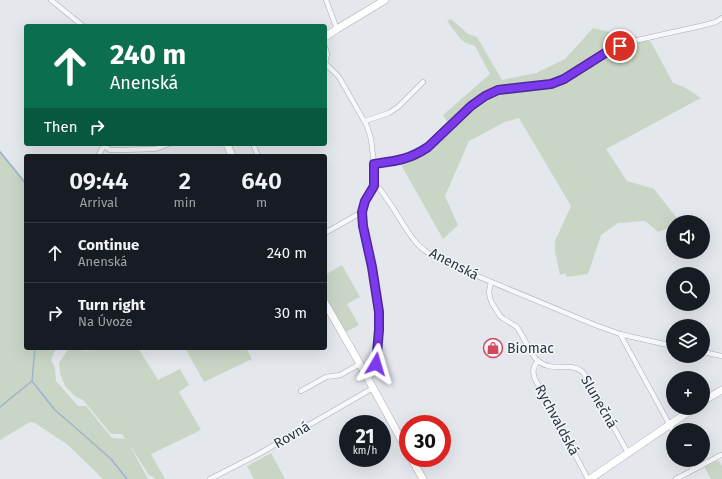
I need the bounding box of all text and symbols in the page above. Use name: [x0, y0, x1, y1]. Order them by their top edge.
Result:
pin: [603, 29, 637, 63]
icon: arrive: [609, 35, 631, 57]
text: 240 m: [110, 38, 186, 71]
icon: ahead: [44, 40, 96, 92]
text: Anenská: [110, 72, 178, 94]
icon: right: [86, 116, 108, 138]
text: Then: [44, 118, 78, 136]
text: 09:44: [69, 167, 128, 195]
text: 2: [179, 167, 191, 195]
text: 640: [241, 167, 282, 195]
text: Arrival: [80, 195, 118, 210]
text: min: [174, 195, 196, 210]
text: m: [256, 195, 267, 210]
map controls: [666, 215, 710, 467]
button: sound: [666, 215, 710, 259]
text: Continue: [78, 236, 139, 254]
icon: ahead: [44, 242, 66, 264]
text: 240 m: [267, 244, 307, 262]
street label: Anenská: [426, 244, 482, 284]
text: Anenská: [78, 254, 127, 269]
button: search: [666, 267, 710, 311]
text: Turn right: [78, 296, 145, 314]
icon: right: [44, 302, 66, 324]
text: 30 m: [274, 304, 307, 322]
text: Na Úvoze: [78, 314, 133, 329]
button: layers: [666, 319, 710, 363]
shop icon: Biomac: [482, 337, 504, 359]
place label: Biomac: [507, 340, 554, 357]
position arrow: [355, 343, 397, 385]
button: +: [666, 371, 710, 415]
street label: Slunečná: [577, 373, 621, 431]
street label: Rychvaldská: [531, 382, 583, 458]
speed limit sign: 30: [399, 415, 451, 467]
street label: Rovná: [271, 418, 313, 452]
button: −: [666, 423, 710, 467]
text: 21: [355, 424, 375, 448]
text: km/h: [353, 445, 377, 457]

